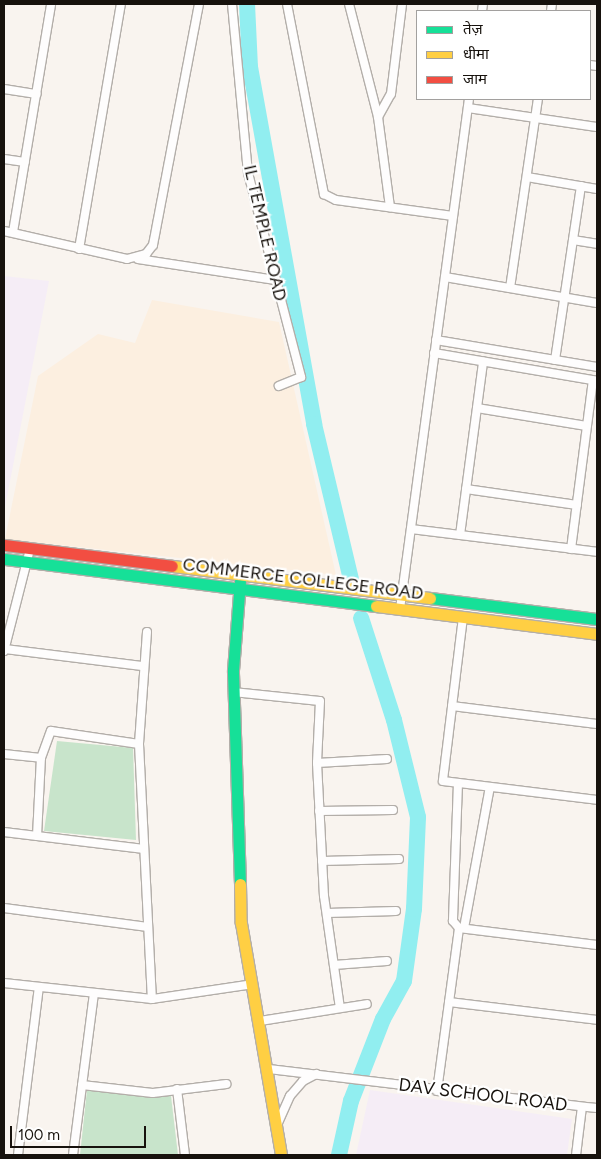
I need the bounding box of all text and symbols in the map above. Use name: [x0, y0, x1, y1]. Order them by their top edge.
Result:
legend: [416, 10, 591, 100]
text: तेज़: [463, 20, 483, 38]
text: धीमा: [463, 45, 489, 63]
text: जाम: [463, 70, 487, 88]
street label: IL TEMPLE ROAD: [239, 163, 291, 303]
street label: COMMERCE COLLEGE ROAD: [181, 554, 425, 604]
street label: DAV SCHOOL ROAD: [397, 1074, 569, 1116]
scale bar: [12, 1116, 149, 1148]
text: 100 m: [18, 1126, 60, 1144]

